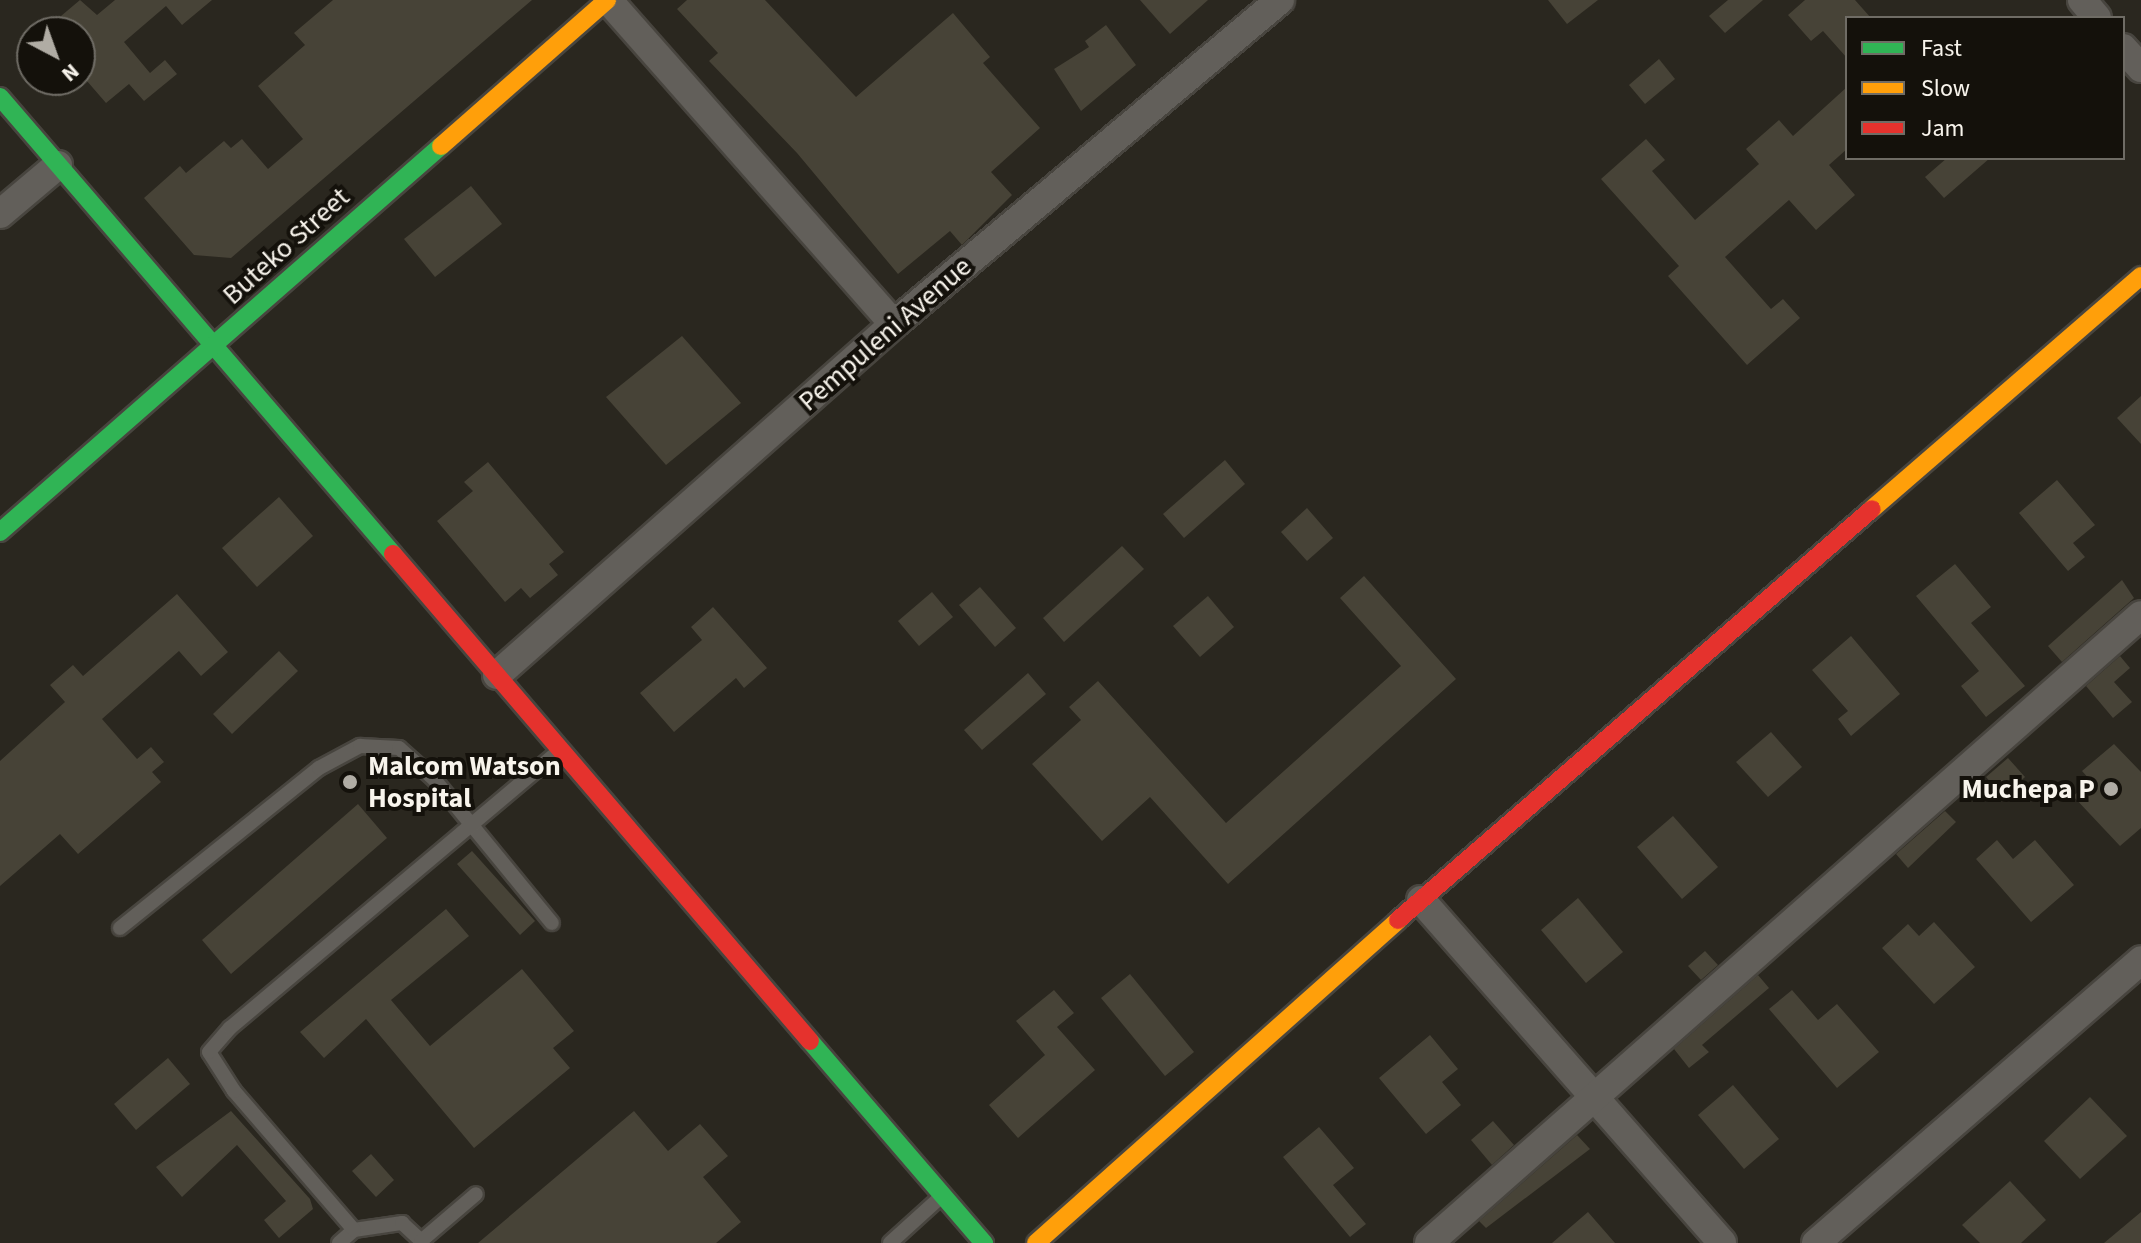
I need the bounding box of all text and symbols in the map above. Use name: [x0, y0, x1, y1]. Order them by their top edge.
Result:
north arrow: [16, 16, 96, 96]
legend: [1845, 16, 2125, 160]
text: Fast: [1921, 31, 1962, 66]
text: N: [54, 56, 86, 89]
text: Slow: [1921, 71, 1970, 106]
text: Jam: [1921, 111, 1965, 146]
street label: Buteko Street: [216, 180, 356, 312]
street label: Pempuleni Avenue: [792, 250, 978, 418]
place label: Malcom Watson Hospital: [368, 749, 561, 815]
marker: Malcom Watson Hospital: [339, 771, 361, 793]
place label: Muchepa P: [1961, 772, 2095, 806]
marker: Muchepa P: [2102, 780, 2120, 798]

